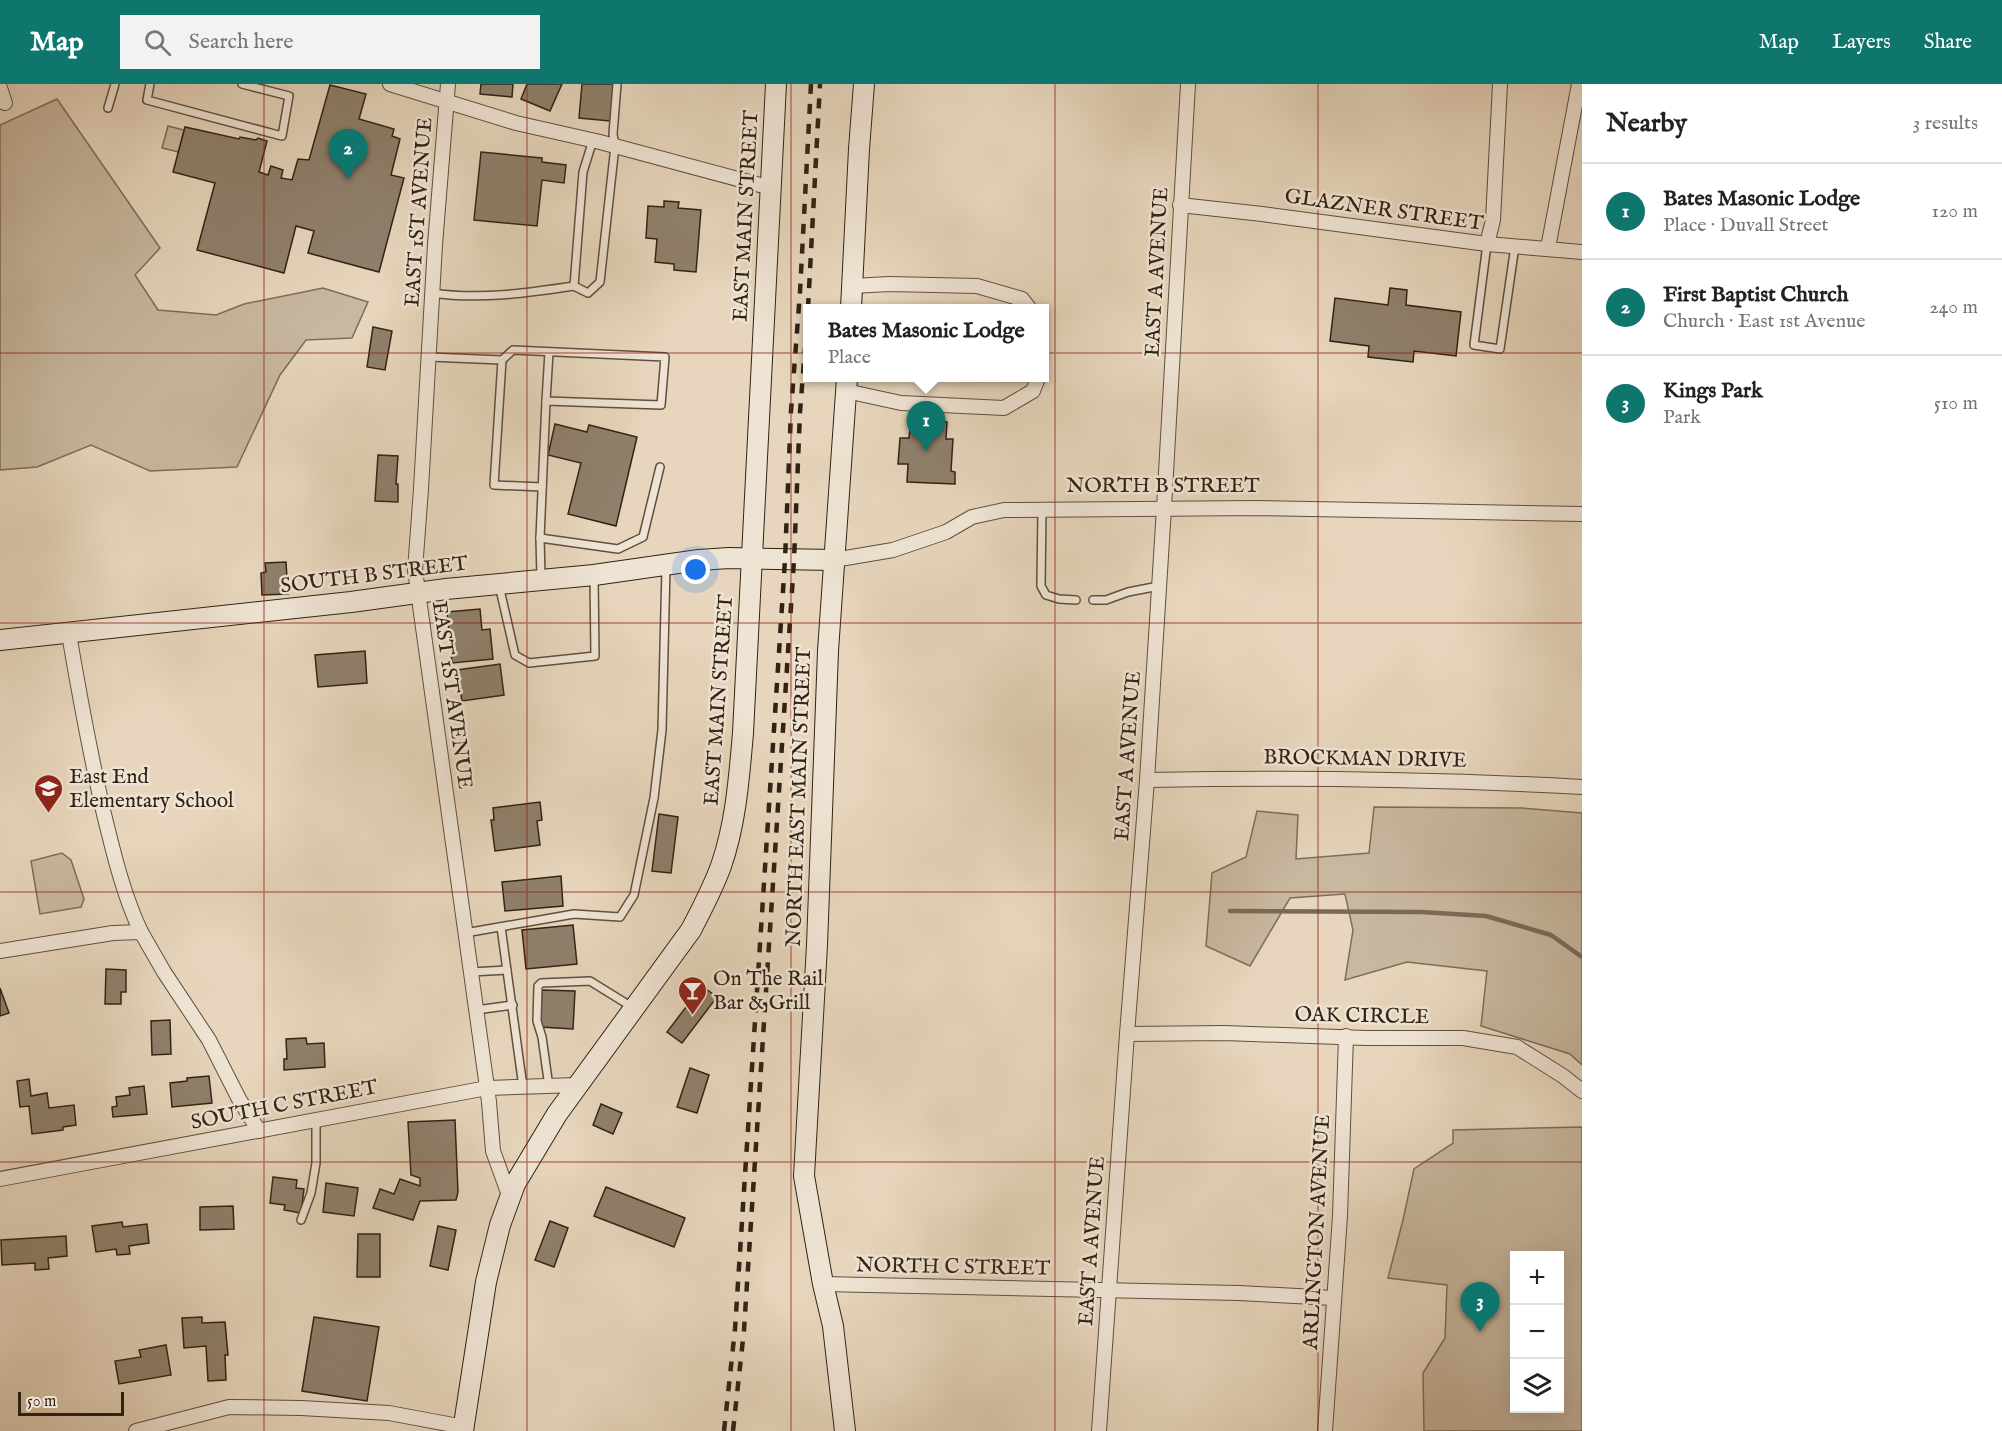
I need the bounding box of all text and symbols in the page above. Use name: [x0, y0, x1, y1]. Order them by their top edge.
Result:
search box: [120, 15, 540, 69]
text: Map: [30, 25, 84, 60]
icon: search: [141, 26, 174, 59]
text: Search here: [189, 28, 293, 56]
text: Map: [1759, 29, 1799, 56]
text: Layers: [1832, 29, 1891, 56]
text: Share: [1924, 29, 1972, 56]
text: Nearby: [1606, 107, 1687, 140]
street label: EAST MAIN STREET: [727, 109, 766, 322]
text: 3 results: [1913, 111, 1978, 136]
street label: EAST 1ST AVENUE: [399, 116, 440, 308]
pin: 2: [328, 130, 368, 179]
street label: GLAZNER STREET: [1283, 183, 1485, 238]
text: Bates Masonic Lodge: [1663, 185, 1860, 213]
street label: EAST A AVENUE: [1140, 186, 1175, 358]
text: 1: [1622, 199, 1629, 224]
text: 120 m: [1932, 199, 1978, 224]
text: Place · Duvall Street: [1663, 213, 1829, 238]
text: First Baptist Church: [1663, 281, 1848, 309]
text: 2: [1621, 295, 1630, 320]
text: 240 m: [1929, 295, 1978, 320]
popup: [803, 304, 1049, 382]
text: Church · East 1st Avenue: [1663, 309, 1866, 334]
text: Bates Masonic Lodge: [827, 317, 1025, 345]
text: Place: [827, 345, 871, 370]
text: Kings Park: [1663, 377, 1763, 405]
text: 3: [1622, 391, 1629, 416]
text: 510 m: [1934, 391, 1978, 416]
pin: 1: [906, 402, 946, 451]
text: Park: [1663, 405, 1701, 430]
street label: NORTH B STREET: [1066, 473, 1260, 500]
street label: SOUTH B STREET: [279, 551, 470, 600]
your location: [681, 555, 710, 584]
street label: EAST MAIN STREET: [699, 593, 740, 807]
street label: EAST 1ST AVENUE: [425, 599, 478, 791]
street label: NORTH EAST MAIN STREET: [781, 646, 818, 947]
street label: EAST A AVENUE: [1109, 670, 1148, 842]
street label: BROCKMAN DRIVE: [1263, 744, 1467, 775]
place label: East End Elementary School: [69, 764, 234, 815]
school or university icon: East End Elementary School: [32, 772, 64, 814]
place label: On The Rail Bar & Grill: [713, 966, 823, 1017]
bar icon: On The Rail Bar & Grill: [676, 974, 708, 1016]
street label: OAK CIRCLE: [1294, 1002, 1430, 1031]
street label: SOUTH C STREET: [189, 1074, 381, 1137]
street label: ARLINGTON AVENUE: [1298, 1114, 1337, 1351]
street label: EAST A AVENUE: [1073, 1155, 1112, 1327]
map controls: [1510, 1251, 1564, 1413]
button: +: [1510, 1251, 1564, 1305]
street label: NORTH C STREET: [856, 1252, 1051, 1283]
pin: 3: [1460, 1282, 1500, 1332]
button: −: [1510, 1305, 1564, 1359]
button: layers: [1510, 1359, 1564, 1413]
scale bar: [18, 1389, 124, 1416]
text: 50 m: [27, 1392, 56, 1412]

